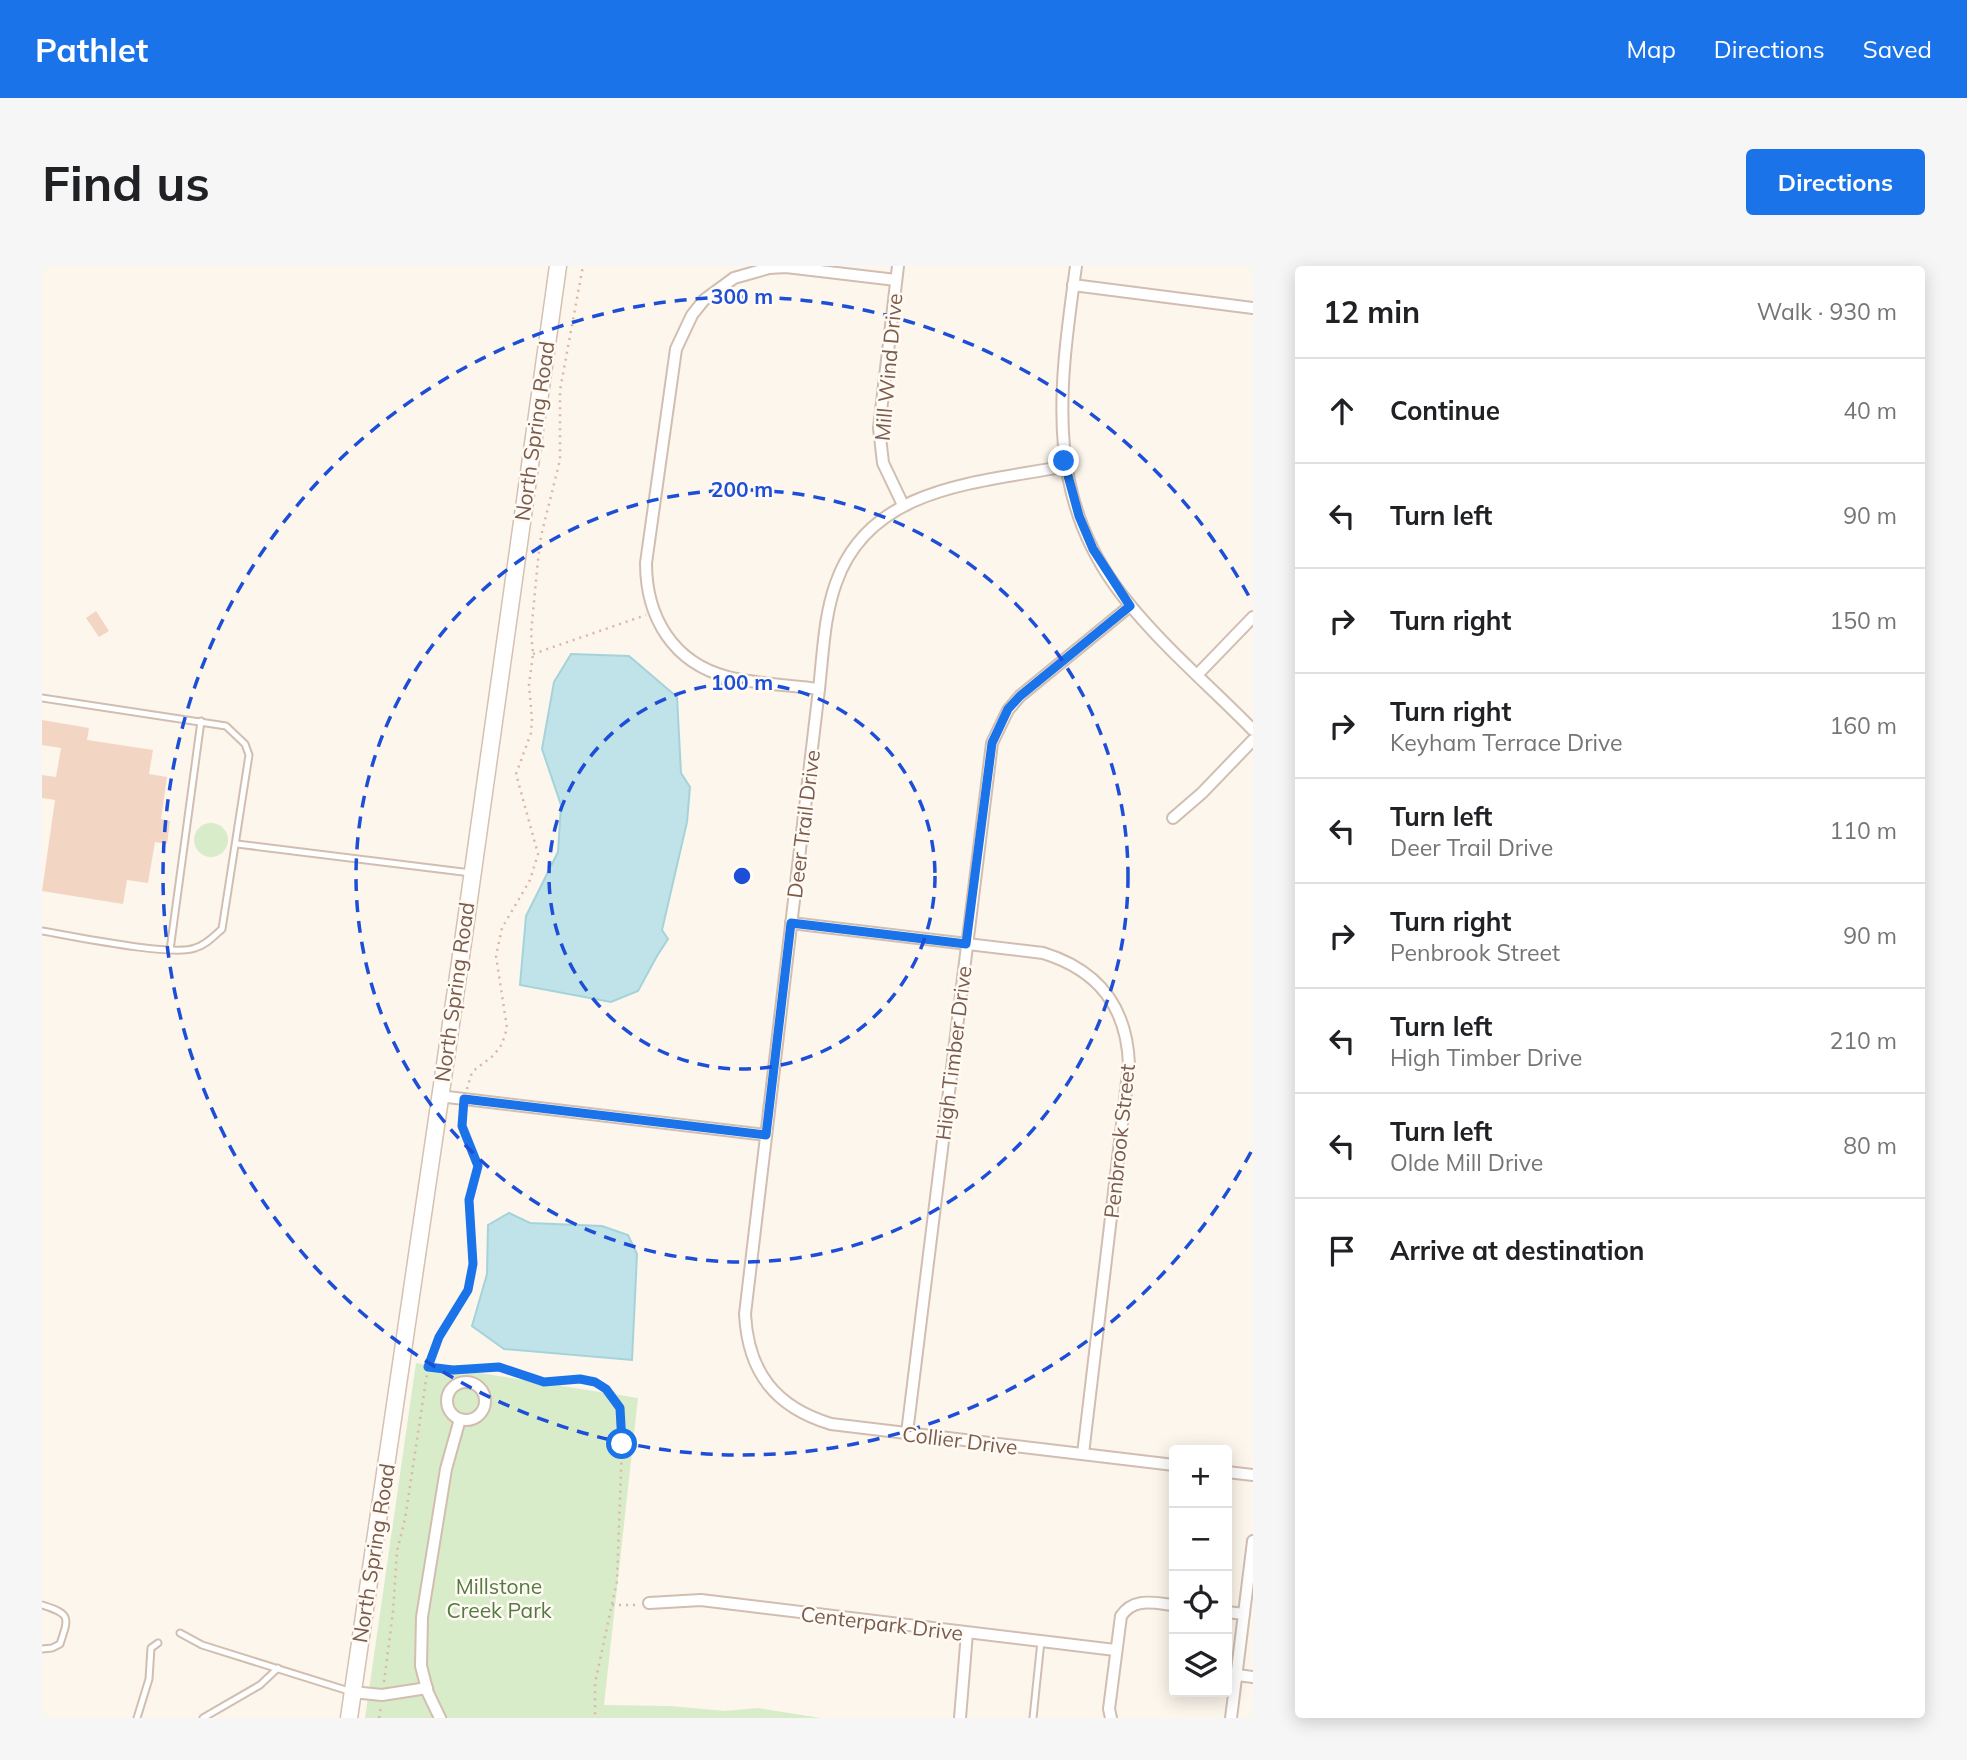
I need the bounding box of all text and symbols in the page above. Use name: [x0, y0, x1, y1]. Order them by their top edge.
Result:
text: Pathlet: [35, 29, 148, 70]
text: Map: [1626, 34, 1676, 64]
text: Directions: [1714, 34, 1825, 64]
text: Saved: [1863, 34, 1932, 64]
button: Directions: [1746, 149, 1925, 215]
text: Find us: [42, 152, 210, 213]
text: 300 m: [711, 283, 773, 309]
street label: Mill Wind Drive: [869, 292, 907, 442]
text: 12 min: [1323, 293, 1420, 331]
text: Walk · 930 m: [1757, 297, 1897, 326]
street label: North Spring Road: [509, 339, 559, 523]
icon: ahead: [1323, 392, 1361, 430]
text: Continue: [1390, 394, 1500, 427]
text: 40 m: [1843, 396, 1897, 425]
route end: [1048, 445, 1079, 476]
text: 200 m: [711, 476, 773, 502]
icon: left: [1323, 497, 1361, 535]
text: Turn left: [1390, 499, 1492, 532]
text: 90 m: [1843, 501, 1897, 530]
icon: right: [1323, 602, 1361, 640]
text: Turn right: [1390, 604, 1511, 637]
text: 150 m: [1829, 606, 1897, 635]
text: 100 m: [711, 669, 773, 695]
text: Turn right: [1390, 695, 1511, 728]
icon: right: [1323, 707, 1361, 745]
text: 160 m: [1829, 711, 1897, 740]
text: Keyham Terrace Drive: [1390, 728, 1623, 757]
street label: Deer Trail Drive: [781, 748, 825, 900]
text: Turn left: [1390, 800, 1492, 833]
icon: left: [1323, 812, 1361, 850]
text: 110 m: [1829, 816, 1897, 845]
text: Deer Trail Drive: [1390, 833, 1553, 862]
centre of rings: [730, 864, 754, 888]
street label: North Spring Road: [429, 900, 479, 1084]
text: Turn right: [1390, 905, 1511, 938]
icon: right: [1323, 917, 1361, 955]
text: 90 m: [1843, 921, 1897, 950]
text: Penbrook Street: [1390, 938, 1560, 967]
street label: High Timber Drive: [929, 964, 977, 1142]
text: Turn left: [1390, 1010, 1492, 1043]
icon: left: [1323, 1022, 1361, 1060]
text: 210 m: [1829, 1026, 1897, 1055]
text: High Timber Drive: [1390, 1043, 1582, 1072]
street label: Penbrook Street: [1098, 1062, 1140, 1220]
text: Turn left: [1390, 1115, 1492, 1148]
icon: left: [1323, 1127, 1361, 1165]
text: 80 m: [1843, 1131, 1897, 1160]
text: Olde Mill Drive: [1390, 1148, 1543, 1177]
icon: arrive: [1323, 1232, 1361, 1270]
text: Arrive at destination: [1390, 1234, 1645, 1267]
street label: Collier Drive: [901, 1420, 1019, 1460]
route start: [606, 1428, 637, 1459]
map controls: [1169, 1445, 1232, 1697]
button: +: [1169, 1445, 1232, 1508]
street label: North Spring Road: [346, 1461, 400, 1645]
button: −: [1169, 1508, 1232, 1571]
button: locate: [1169, 1571, 1232, 1634]
park label: Millstone Creek Park: [446, 1573, 552, 1623]
street label: Centerpark Drive: [799, 1600, 965, 1646]
button: layers: [1169, 1634, 1232, 1697]

